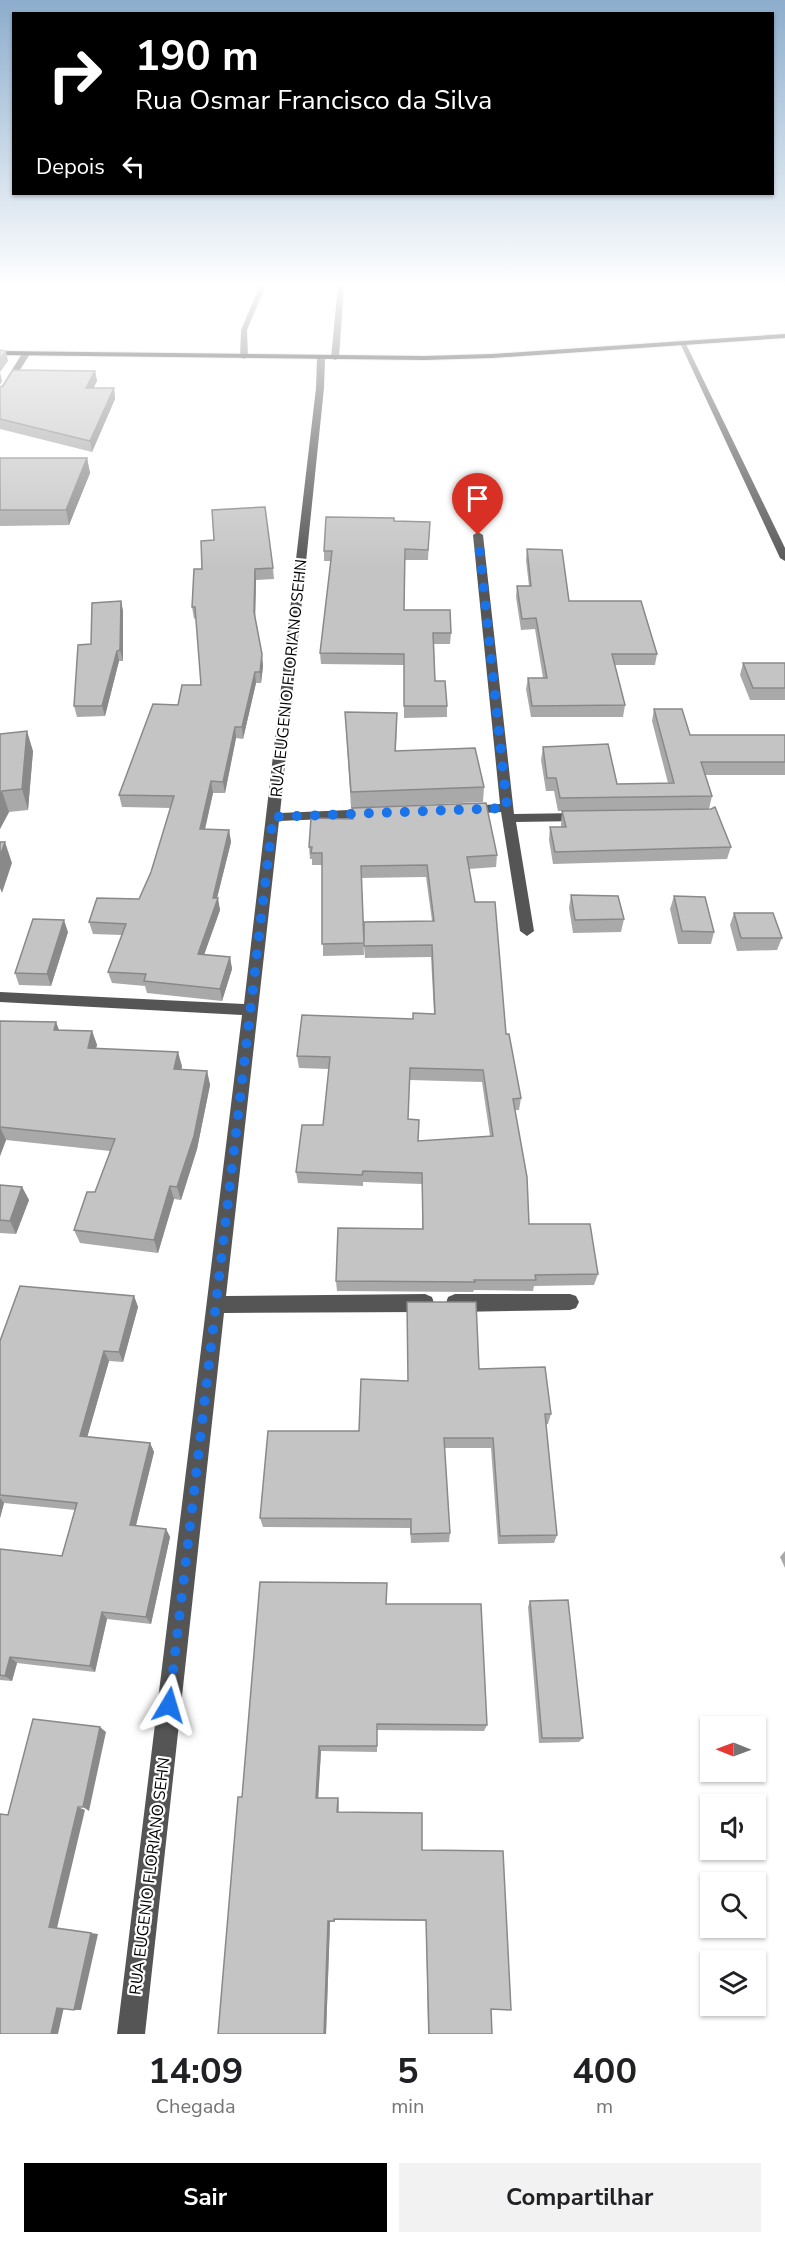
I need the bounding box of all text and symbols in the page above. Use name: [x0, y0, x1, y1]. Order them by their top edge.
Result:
text: 190 m: [135, 28, 259, 85]
icon: right: [36, 36, 114, 114]
text: Rua Osmar Francisco da Silva: [135, 82, 492, 119]
icon: left: [117, 150, 150, 183]
text: Depois: [36, 152, 105, 182]
pin: [452, 473, 503, 535]
icon: arrive: [461, 482, 494, 515]
street label: RUA EUGENIO FLORIANO SEHN: [266, 558, 312, 798]
position arrow: [137, 1673, 201, 1737]
north arrow: [700, 1716, 766, 1782]
map controls: [700, 1716, 766, 2016]
street label: RUA EUGENIO FLORIANO SEHN: [124, 1756, 175, 1996]
button: sound: [700, 1794, 766, 1860]
button: search: [700, 1872, 766, 1938]
button: layers: [700, 1950, 766, 2016]
text: 14:09: [148, 2047, 243, 2096]
text: 5: [397, 2047, 419, 2096]
text: 400: [572, 2047, 637, 2096]
text: Chegada: [156, 2093, 236, 2120]
text: min: [391, 2093, 424, 2120]
text: m: [596, 2093, 613, 2120]
button: Sair: [24, 2163, 387, 2232]
button: Compartilhar: [399, 2163, 761, 2232]

